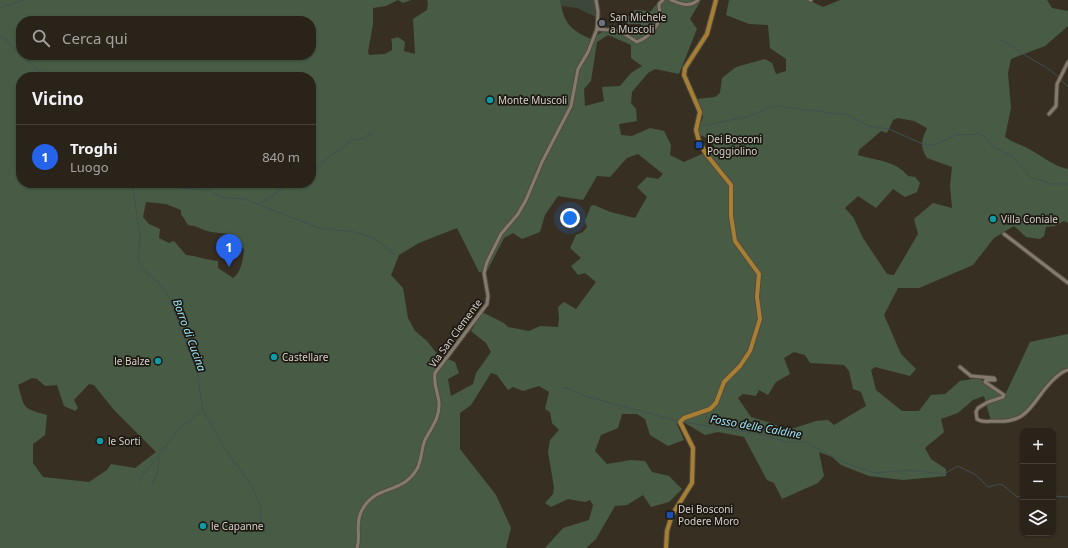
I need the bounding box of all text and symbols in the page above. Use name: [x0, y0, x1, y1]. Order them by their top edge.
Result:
place label: San Michele a Muscoli: [610, 10, 667, 36]
search box: [16, 16, 316, 60]
marker: San Michele a Muscoli: [597, 18, 607, 28]
icon: search: [30, 27, 52, 49]
text: Cerca qui: [62, 28, 128, 48]
text: Vicino: [32, 87, 84, 110]
place label: Monte Muscoli: [498, 93, 567, 107]
marker: Monte Muscoli: [485, 95, 495, 105]
place label: Dei Bosconi Poggiolino: [707, 132, 762, 158]
text: Troghi: [70, 138, 117, 158]
marker: Dei Bosconi Poggiolino: [694, 140, 704, 150]
text: 1: [41, 148, 49, 166]
text: 840 m: [262, 148, 300, 166]
text: Luogo: [70, 158, 109, 176]
your location: [560, 208, 580, 228]
place label: Villa Coniale: [1001, 212, 1058, 226]
marker: Villa Coniale: [988, 214, 998, 224]
pin: 1: [216, 234, 242, 267]
street label: Via San Clemente: [425, 296, 485, 370]
water label: Borro di Cucina: [170, 297, 210, 374]
place label: Castellare: [282, 350, 329, 364]
marker: Castellare: [269, 352, 279, 362]
place label: le Balze: [114, 354, 150, 368]
marker: le Balze: [153, 356, 163, 366]
water label: Fosso delle Caldine: [709, 411, 803, 442]
map controls: [1020, 428, 1056, 536]
button: +: [1020, 428, 1056, 464]
place label: le Sorti: [108, 434, 141, 448]
marker: le Sorti: [95, 436, 105, 446]
button: −: [1020, 464, 1056, 500]
button: layers: [1020, 500, 1056, 536]
place label: Dei Bosconi Podere Moro: [678, 502, 739, 528]
marker: Dei Bosconi Podere Moro: [665, 510, 675, 520]
place label: le Capanne: [211, 519, 264, 533]
marker: le Capanne: [198, 521, 208, 531]

